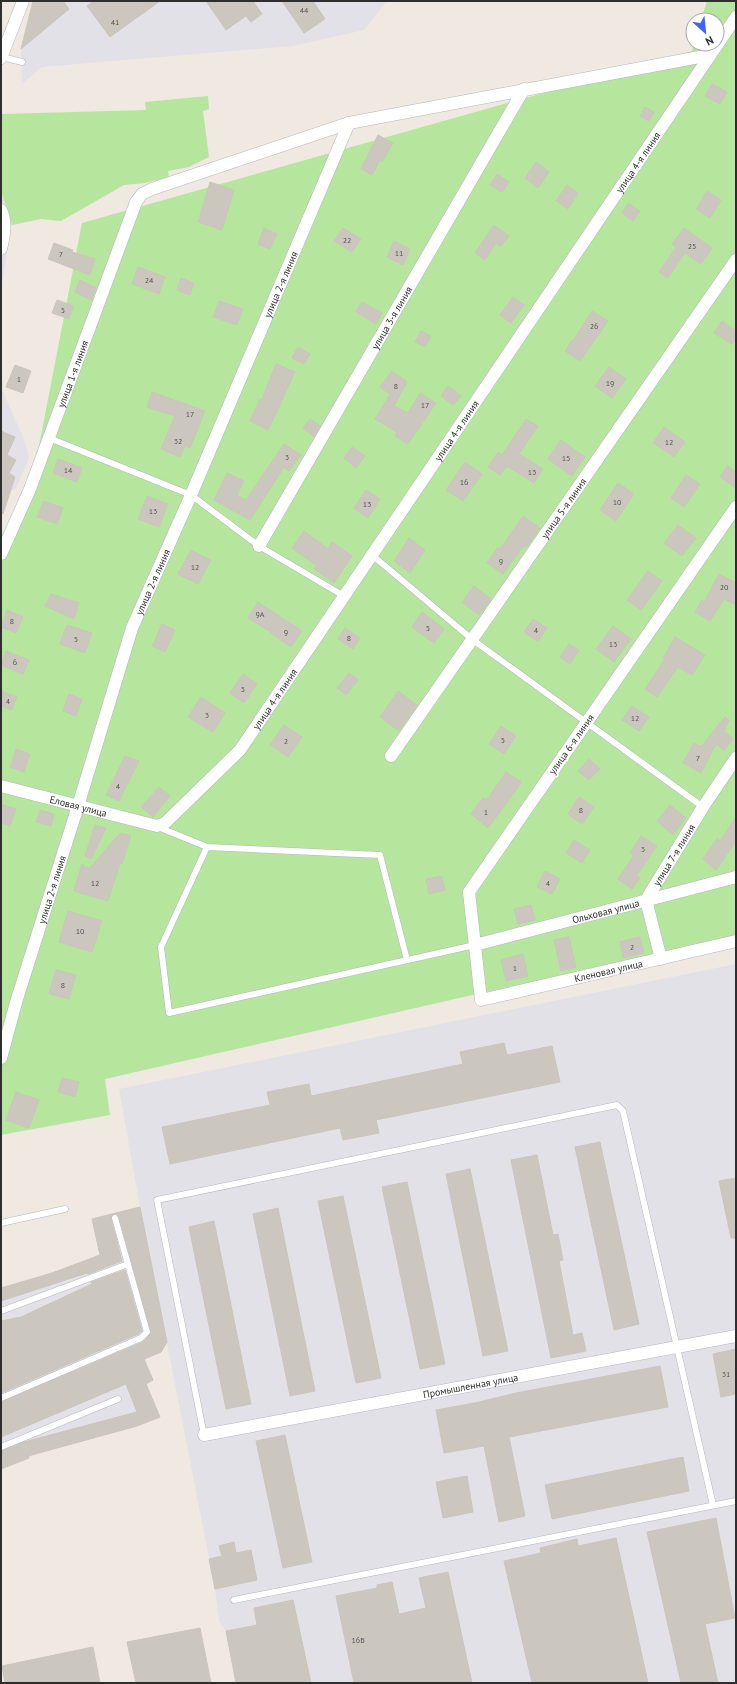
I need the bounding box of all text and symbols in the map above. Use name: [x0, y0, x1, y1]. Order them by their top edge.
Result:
house number: 44: [300, 5, 309, 15]
north arrow: [685, 12, 725, 52]
house number: 41: [111, 17, 119, 27]
text: N: [703, 33, 716, 49]
street label: улица 4-я линия: [613, 129, 664, 195]
house number: 22: [343, 235, 351, 245]
house number: 25: [688, 241, 696, 251]
house number: 11: [395, 248, 403, 258]
house number: 7: [59, 249, 63, 259]
street label: улица 2-я линия: [261, 249, 301, 320]
house number: 24: [145, 275, 154, 285]
street label: улица 3-я линия: [368, 284, 415, 352]
house number: 5: [61, 305, 65, 315]
house number: 26: [590, 321, 598, 331]
street label: улица 1-я линия: [55, 338, 91, 409]
house number: 1: [17, 374, 21, 384]
house number: 19: [606, 378, 614, 388]
house number: 8: [394, 381, 398, 391]
street label: улица 4-я линия: [431, 398, 482, 464]
house number: 17: [421, 400, 429, 410]
house number: 17: [186, 409, 194, 419]
house number: 32: [174, 436, 182, 446]
house number: 12: [665, 437, 673, 447]
house number: 3: [285, 452, 289, 462]
house number: 15: [562, 453, 570, 463]
house number: 14: [64, 465, 73, 475]
house number: 13: [528, 467, 536, 477]
street label: улица 5-я линия: [538, 475, 590, 541]
house number: 16: [460, 477, 468, 487]
house number: 10: [613, 497, 622, 507]
house number: 13: [363, 499, 371, 509]
house number: 13: [149, 506, 157, 516]
street label: улица 2-я линия: [133, 547, 173, 617]
house number: 9: [499, 556, 503, 566]
house number: 12: [191, 562, 199, 572]
house number: 20: [720, 582, 729, 592]
house number: 9А: [255, 609, 265, 619]
house number: 8: [10, 616, 14, 626]
house number: 5: [426, 623, 430, 633]
house number: 4: [534, 625, 539, 635]
house number: 9: [284, 627, 288, 637]
house number: 8: [347, 633, 351, 643]
house number: 5: [74, 634, 78, 644]
house number: 13: [609, 639, 617, 649]
house number: 6: [13, 657, 17, 667]
street label: улица 4-я линия: [250, 666, 300, 732]
house number: 5: [241, 684, 245, 694]
house number: 4: [6, 696, 11, 706]
house number: 3: [205, 710, 209, 720]
street label: улица 6-я линия: [546, 711, 597, 777]
house number: 12: [631, 713, 639, 723]
house number: 5: [501, 735, 505, 745]
house number: 2: [284, 736, 288, 746]
house number: 7: [696, 753, 700, 763]
house number: 4: [116, 781, 121, 791]
street label: Еловая улица: [48, 793, 108, 820]
house number: 8: [579, 805, 583, 815]
house number: 1: [484, 807, 488, 817]
street label: улица 7-я линия: [650, 821, 698, 888]
house number: 3: [641, 844, 645, 854]
street label: улица 2-я линия: [35, 854, 69, 925]
house number: 12: [91, 878, 99, 888]
house number: 4: [546, 878, 551, 888]
street label: Ольховая улица: [571, 896, 641, 926]
house number: 10: [76, 926, 85, 936]
house number: 2: [630, 942, 634, 952]
street label: Кленовая улица: [573, 957, 644, 985]
house number: 1: [513, 963, 517, 973]
house number: 8: [61, 980, 65, 990]
house number: 31: [722, 1369, 730, 1379]
street label: Промышленная улица: [422, 1371, 519, 1401]
house number: 16Б: [351, 1635, 365, 1645]

